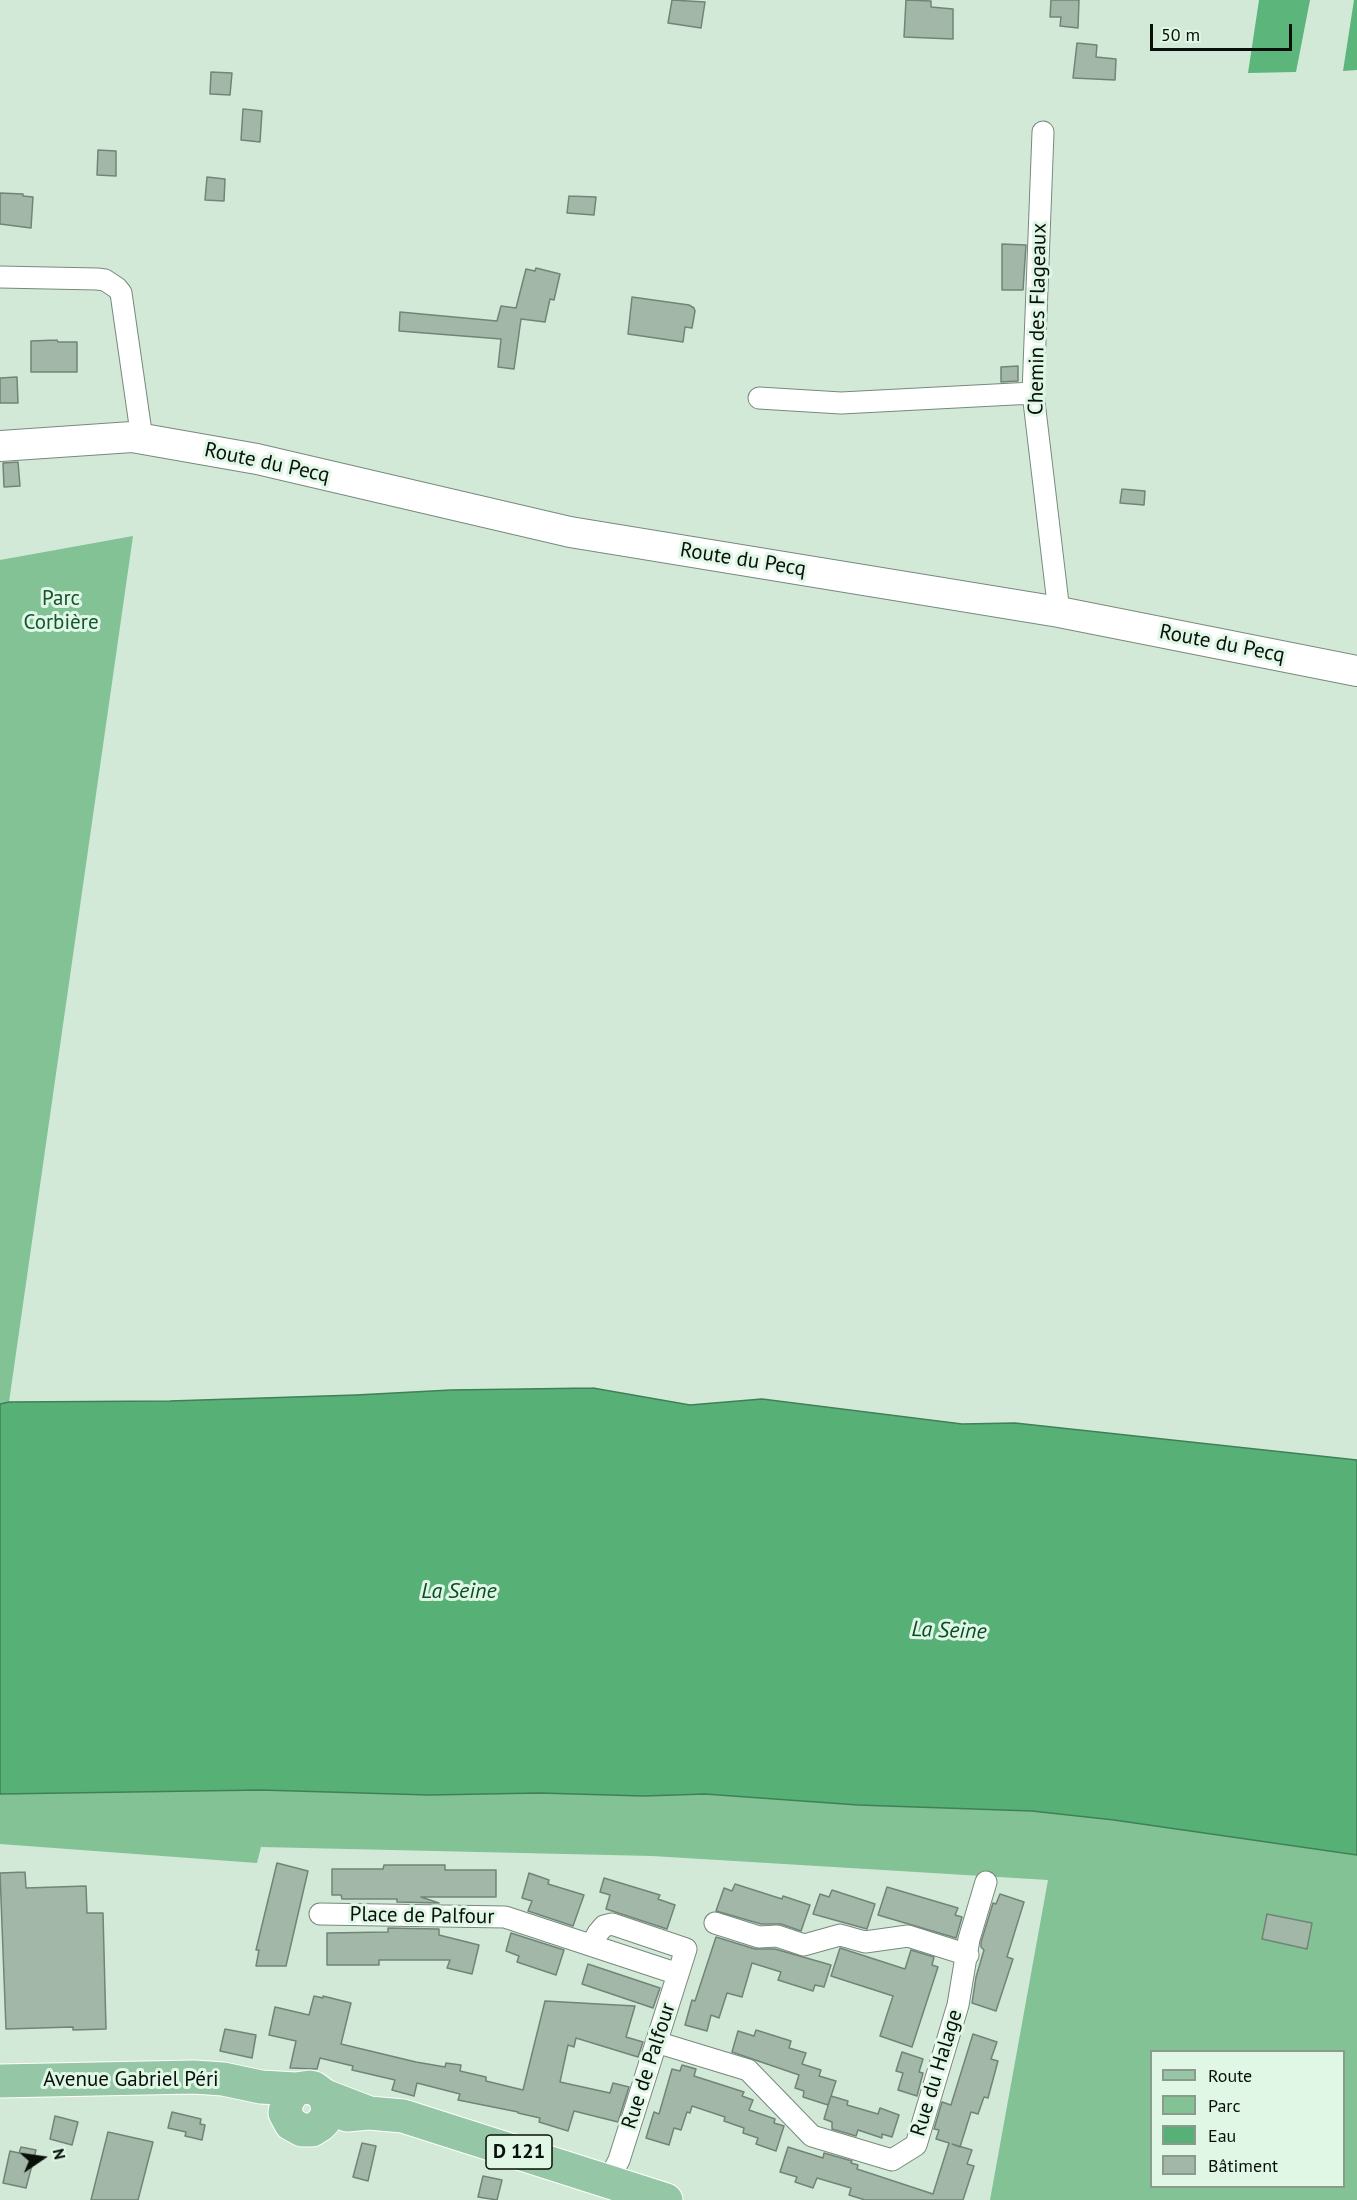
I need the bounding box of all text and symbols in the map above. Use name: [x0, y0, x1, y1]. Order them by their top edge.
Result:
scale bar: [1153, 12, 1296, 50]
text: 50 m: [1161, 23, 1200, 46]
street label: Chemin des Flageaux: [1024, 223, 1052, 415]
street label: Route du Pecq: [202, 437, 332, 489]
street label: Route du Pecq: [678, 538, 808, 582]
park label: Parc Corbière: [23, 586, 99, 636]
street label: Route du Pecq: [1157, 620, 1287, 668]
water label: La Seine: [421, 1579, 497, 1605]
water label: La Seine: [911, 1616, 987, 1646]
street label: Place de Palfour: [349, 1902, 495, 1930]
street label: Rue de Palfour: [617, 2000, 681, 2132]
street label: Rue du Halage: [906, 2007, 968, 2139]
legend: [1150, 2050, 1345, 2188]
text: Route: [1208, 2064, 1252, 2087]
street label: Avenue Gabriel Péri: [43, 2067, 219, 2093]
text: Parc: [1208, 2094, 1241, 2117]
text: Eau: [1208, 2124, 1236, 2147]
north arrow: [12, 2128, 72, 2188]
road number: D 121: [486, 2135, 552, 2169]
text: N: [49, 2147, 70, 2161]
text: Bâtiment: [1208, 2154, 1278, 2177]

